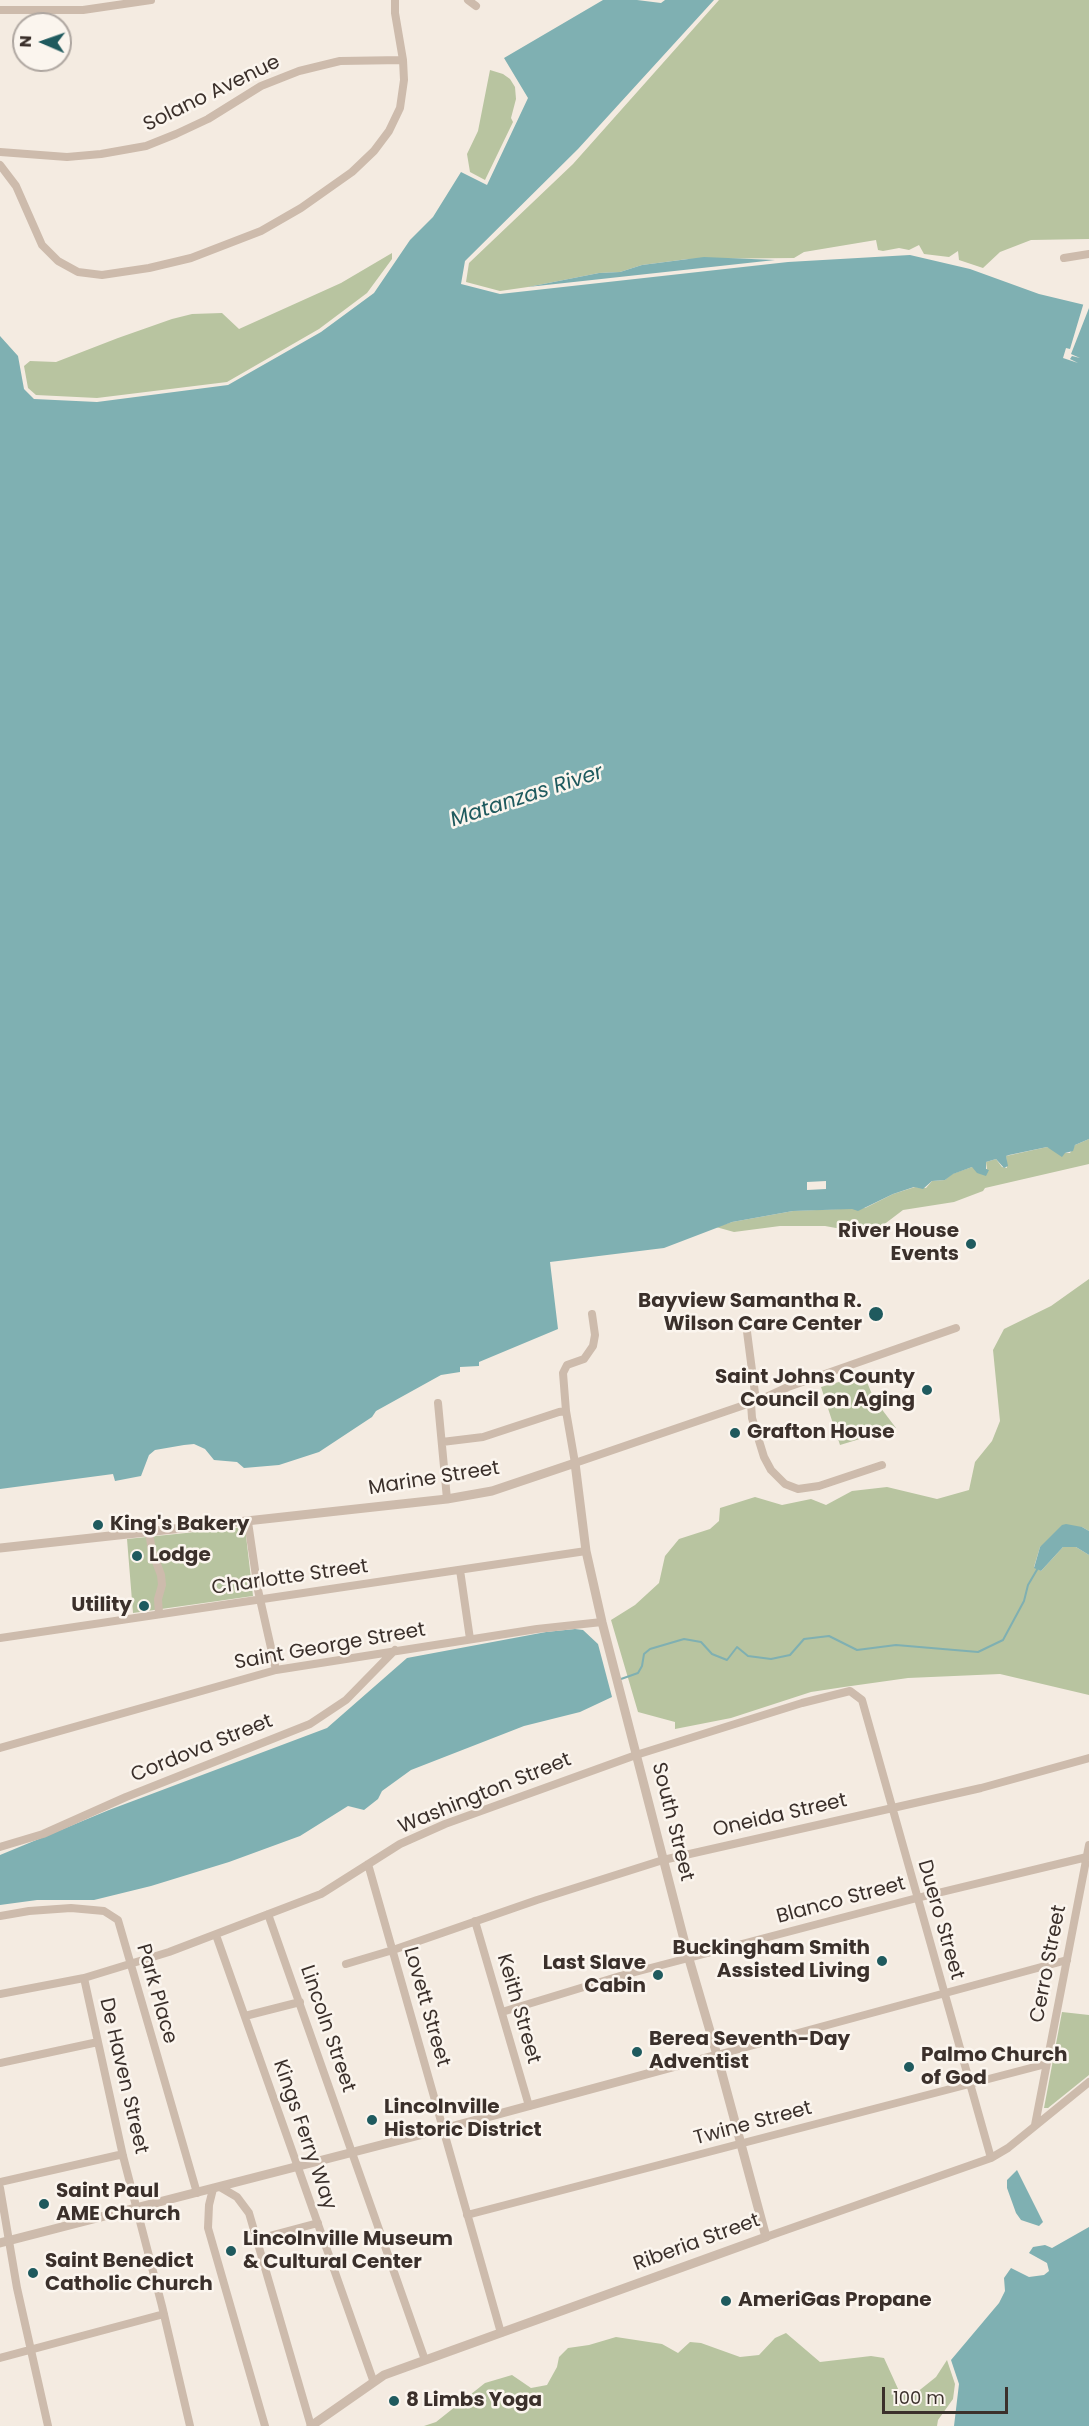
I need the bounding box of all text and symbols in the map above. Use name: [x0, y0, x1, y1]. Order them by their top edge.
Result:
north arrow: [12, 12, 72, 72]
text: N: [14, 35, 37, 48]
street label: Solano Avenue: [140, 51, 284, 137]
water label: Matanzas River: [447, 760, 607, 834]
place label: River House Events: [838, 1220, 959, 1267]
marker: River House Events: [964, 1237, 978, 1251]
place label: Bayview Samantha R. Wilson Care Center: [638, 1290, 862, 1337]
marker: Bayview Samantha R. Wilson Care Center: [867, 1305, 885, 1323]
place label: Saint Johns County Council on Aging: [715, 1366, 915, 1413]
marker: Saint Johns County Council on Aging: [920, 1383, 934, 1397]
place label: Grafton House: [747, 1421, 894, 1445]
marker: Grafton House: [728, 1426, 742, 1440]
street label: Marine Street: [367, 1457, 501, 1501]
place label: King's Bakery: [110, 1513, 249, 1537]
marker: King's Bakery: [91, 1518, 105, 1532]
place label: Lodge: [149, 1544, 211, 1568]
marker: Lodge: [130, 1549, 144, 1563]
street label: Charlotte Street: [210, 1555, 370, 1601]
place label: Utility: [71, 1594, 132, 1618]
marker: Utility: [137, 1599, 151, 1613]
street label: Saint George Street: [233, 1618, 427, 1676]
street label: Cordova Street: [128, 1710, 276, 1788]
street label: Washington Street: [395, 1748, 575, 1840]
street label: South Street: [646, 1760, 698, 1884]
street label: Oneida Street: [711, 1789, 849, 1843]
street label: Duero Street: [911, 1857, 969, 1983]
street label: Blanco Street: [774, 1872, 908, 1930]
street label: Cerro Street: [1026, 1903, 1072, 2025]
place label: Buckingham Smith Assisted Living: [672, 1937, 870, 1984]
street label: Park Place: [130, 1941, 182, 2047]
street label: Lovett Street: [397, 1944, 455, 2070]
street label: Keith Street: [491, 1951, 545, 2067]
place label: Last Slave Cabin: [543, 1952, 646, 1999]
marker: Buckingham Smith Assisted Living: [875, 1954, 889, 1968]
street label: Lincoln Street: [294, 1962, 360, 2096]
marker: Last Slave Cabin: [651, 1968, 665, 1982]
street label: De Haven Street: [93, 1996, 153, 2156]
place label: Berea Seventh-Day Adventist: [649, 2028, 850, 2075]
place label: Palmo Church of God: [921, 2044, 1067, 2091]
marker: Berea Seventh-Day Adventist: [630, 2045, 644, 2059]
street label: Kings Ferry Way: [267, 2057, 341, 2213]
marker: Palmo Church of God: [902, 2060, 916, 2074]
place label: Lincolnville Historic District: [384, 2096, 542, 2143]
street label: Twine Street: [691, 2097, 815, 2151]
marker: Lincolnville Historic District: [365, 2113, 379, 2127]
place label: Saint Paul AME Church: [56, 2180, 180, 2227]
marker: Saint Paul AME Church: [37, 2197, 51, 2211]
street label: Riberia Street: [631, 2209, 763, 2277]
place label: Lincolnville Museum & Cultural Center: [243, 2228, 453, 2275]
marker: Lincolnville Museum & Cultural Center: [224, 2244, 238, 2258]
place label: Saint Benedict Catholic Church: [45, 2250, 213, 2297]
marker: Saint Benedict Catholic Church: [26, 2266, 40, 2280]
place label: AmeriGas Propane: [738, 2289, 932, 2313]
marker: AmeriGas Propane: [719, 2294, 733, 2308]
scale bar: [885, 2375, 1011, 2413]
text: 100 m: [893, 2385, 945, 2410]
place label: 8 Limbs Yoga: [406, 2389, 542, 2413]
marker: 8 Limbs Yoga: [387, 2394, 401, 2408]

